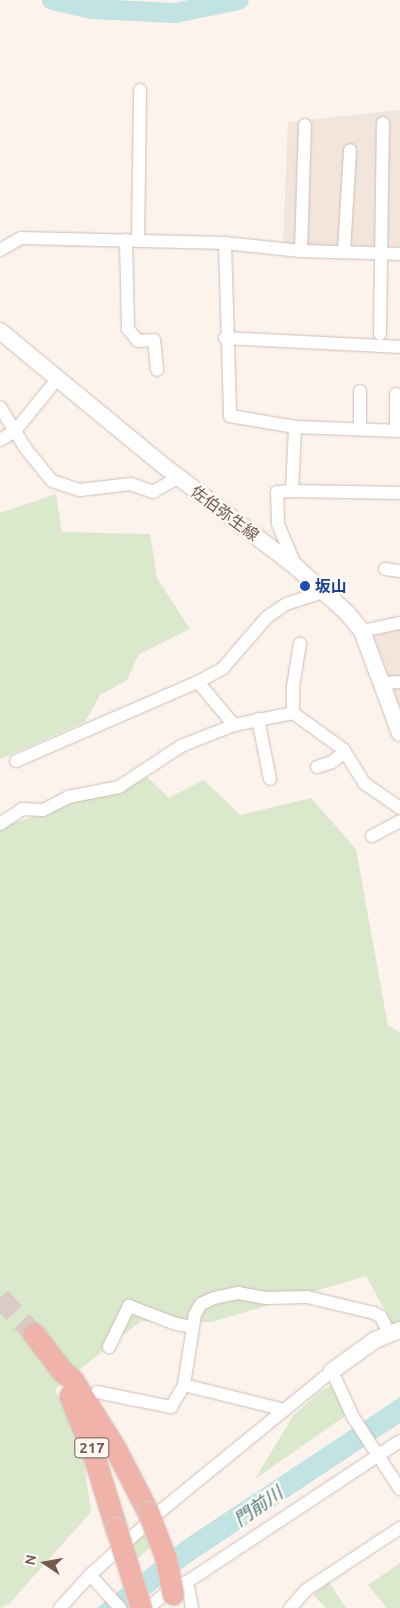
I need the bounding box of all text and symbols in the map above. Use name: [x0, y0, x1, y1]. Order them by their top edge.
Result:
street label: 佐伯弥生線: [187, 481, 263, 545]
place label: 坂山: [315, 576, 347, 596]
marker: 坂山: [299, 580, 311, 592]
road number: 217: [73, 1436, 111, 1460]
water label: 門前川: [230, 1482, 286, 1530]
north arrow: [20, 1538, 70, 1588]
text: N: [21, 1553, 39, 1567]

